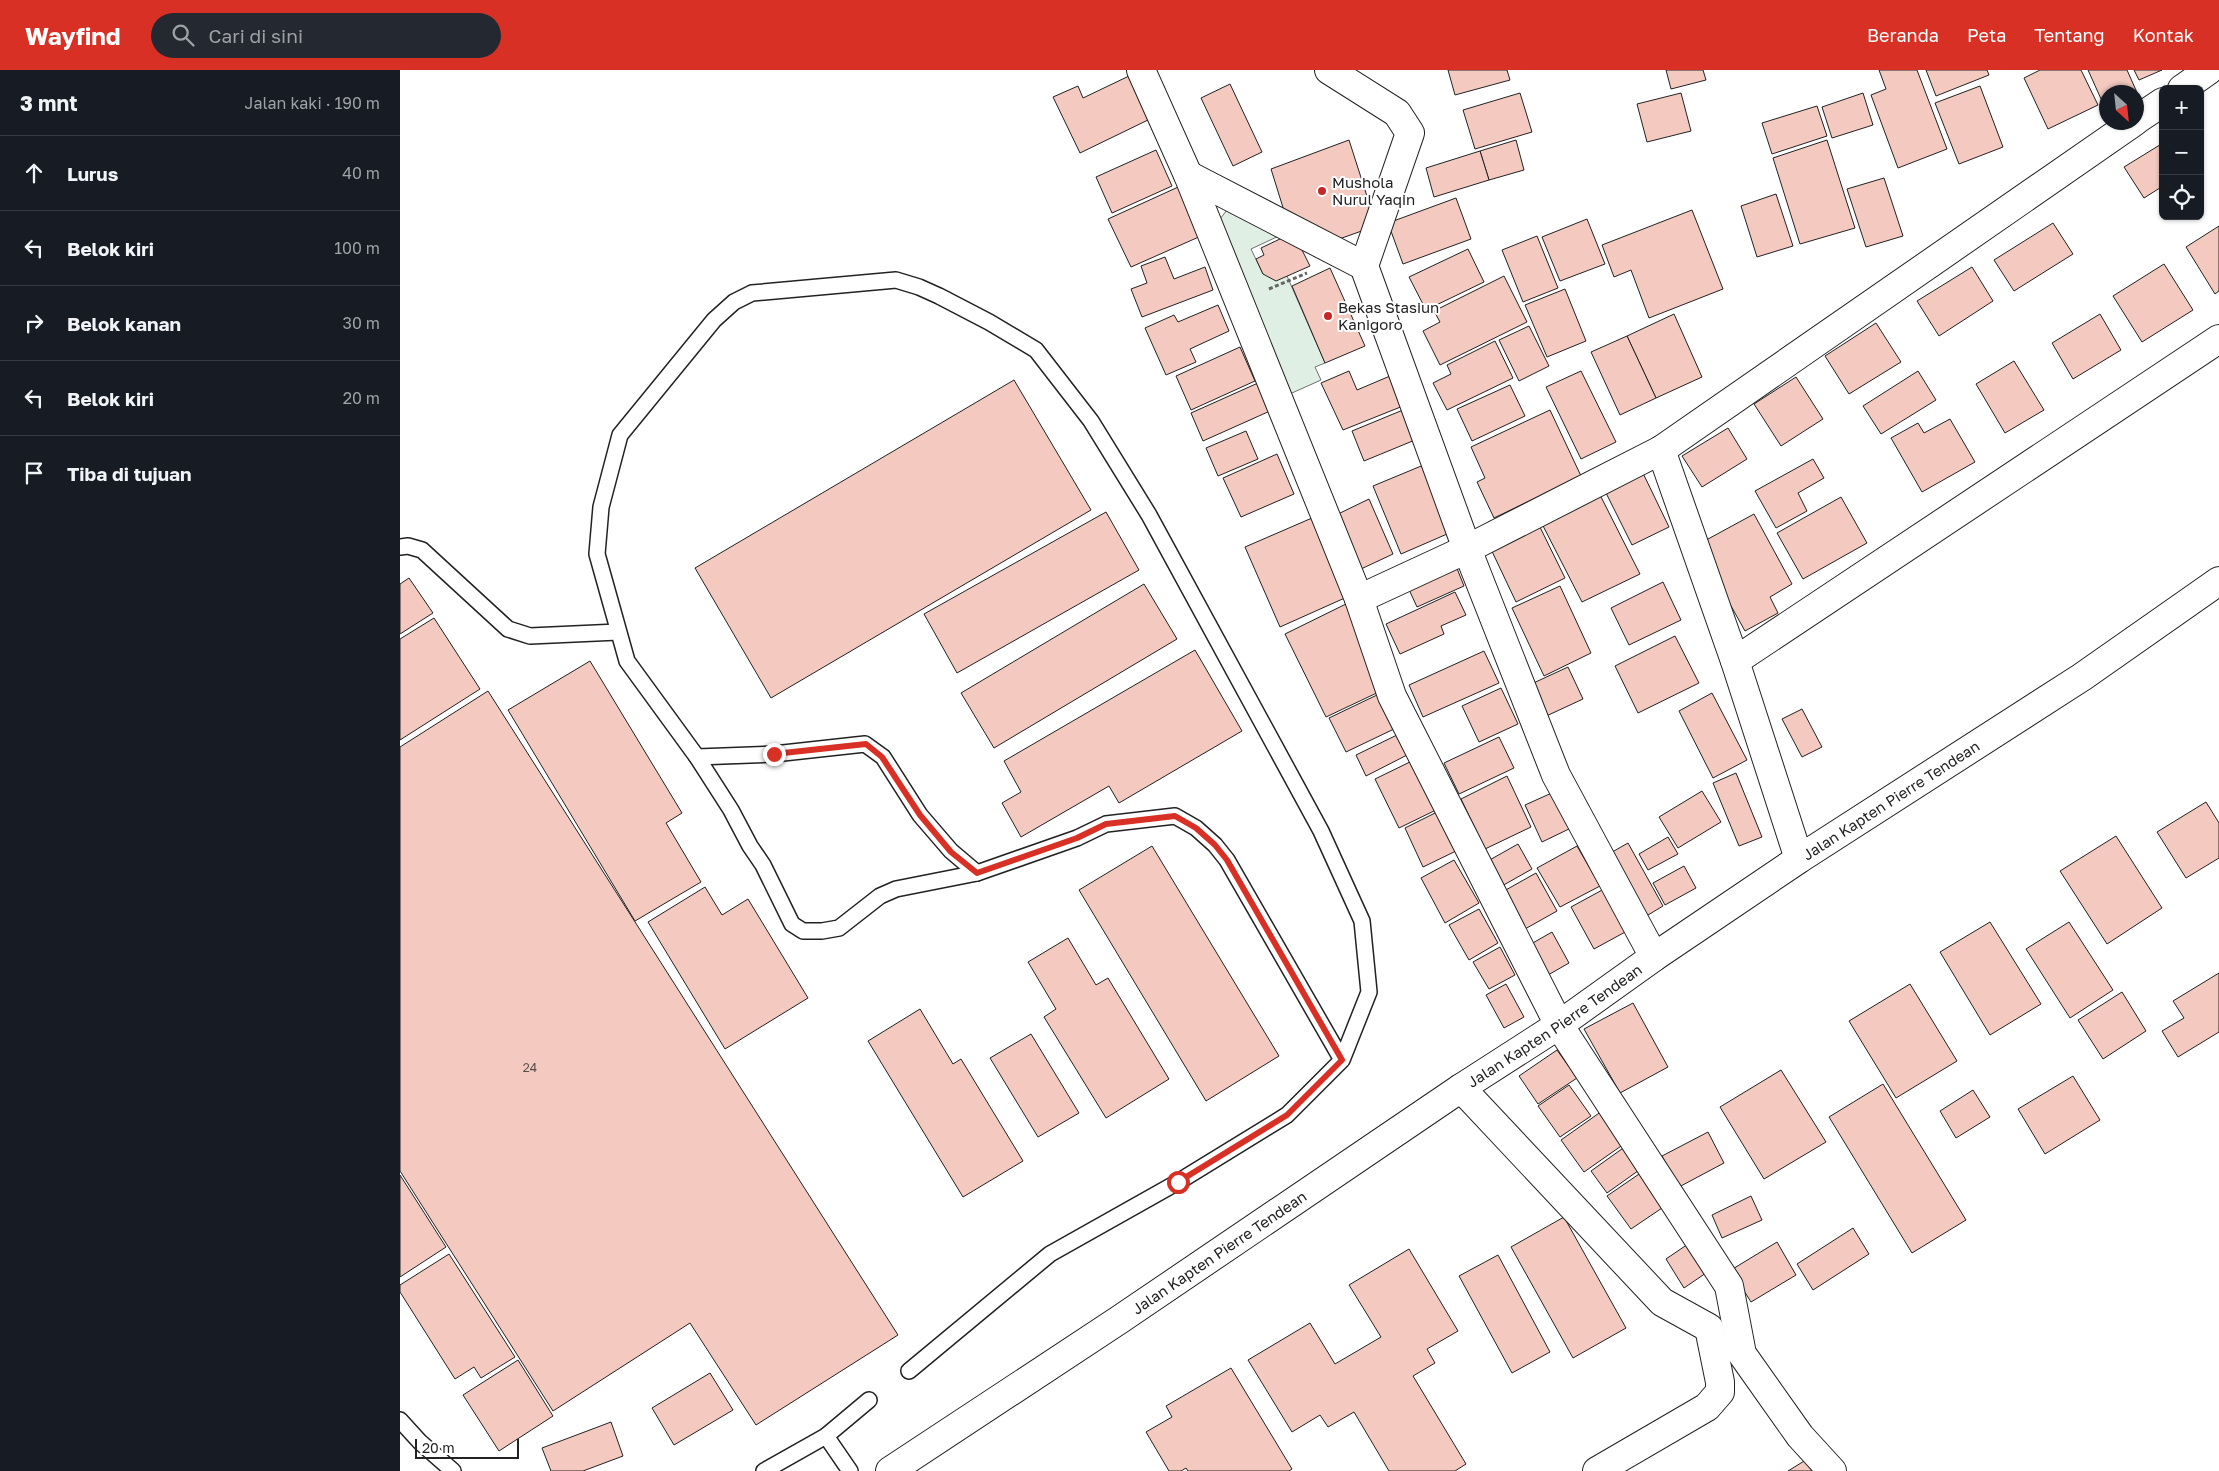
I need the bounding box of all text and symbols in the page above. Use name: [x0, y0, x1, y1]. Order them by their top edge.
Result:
search box: [151, 13, 501, 58]
text: Wayfind: [25, 21, 121, 50]
icon: search: [169, 21, 197, 49]
text: Cari di sini: [209, 24, 303, 47]
text: Beranda: [1867, 24, 1939, 46]
text: Peta: [1967, 24, 2006, 46]
text: Tentang: [2034, 24, 2105, 46]
text: Kontak: [2133, 24, 2194, 46]
north arrow: [2099, 85, 2144, 130]
map controls: [2159, 85, 2204, 220]
button: +: [2159, 85, 2204, 130]
text: 3 mnt: [20, 90, 78, 116]
text: Jalan kaki · 190 m: [245, 93, 380, 113]
button: −: [2159, 130, 2204, 175]
icon: ahead: [20, 159, 48, 187]
text: Lurus: [67, 162, 118, 185]
text: 40 m: [342, 163, 380, 183]
place label: Mushola Nurul Yaqin: [1332, 173, 1415, 208]
button: locate: [2159, 175, 2204, 220]
marker: Mushola Nurul Yaqin: [1316, 185, 1328, 197]
icon: left: [20, 234, 48, 262]
text: Belok kiri: [67, 237, 154, 260]
text: 100 m: [334, 238, 380, 258]
place label: Bekas Stasiun Kanigoro: [1338, 298, 1439, 333]
icon: right: [20, 309, 48, 337]
marker: Bekas Stasiun Kanigoro: [1322, 310, 1334, 322]
text: Belok kanan: [67, 312, 181, 335]
text: 30 m: [343, 313, 380, 333]
icon: left: [20, 384, 48, 412]
text: Belok kiri: [67, 387, 154, 410]
text: 20 m: [343, 388, 380, 408]
icon: arrive: [20, 459, 48, 487]
text: Tiba di tujuan: [67, 462, 192, 485]
street label: Jalan Kapten Pierre Tendean: [1799, 736, 1983, 864]
route end: [763, 743, 786, 766]
street label: Jalan Kapten Pierre Tendean: [1464, 960, 1645, 1091]
house number: 24: [523, 1060, 537, 1075]
route start: [1167, 1171, 1190, 1194]
street label: Jalan Kapten Pierre Tendean: [1128, 1187, 1310, 1318]
scale bar: [415, 1436, 519, 1459]
text: 20 m: [422, 1439, 455, 1456]

